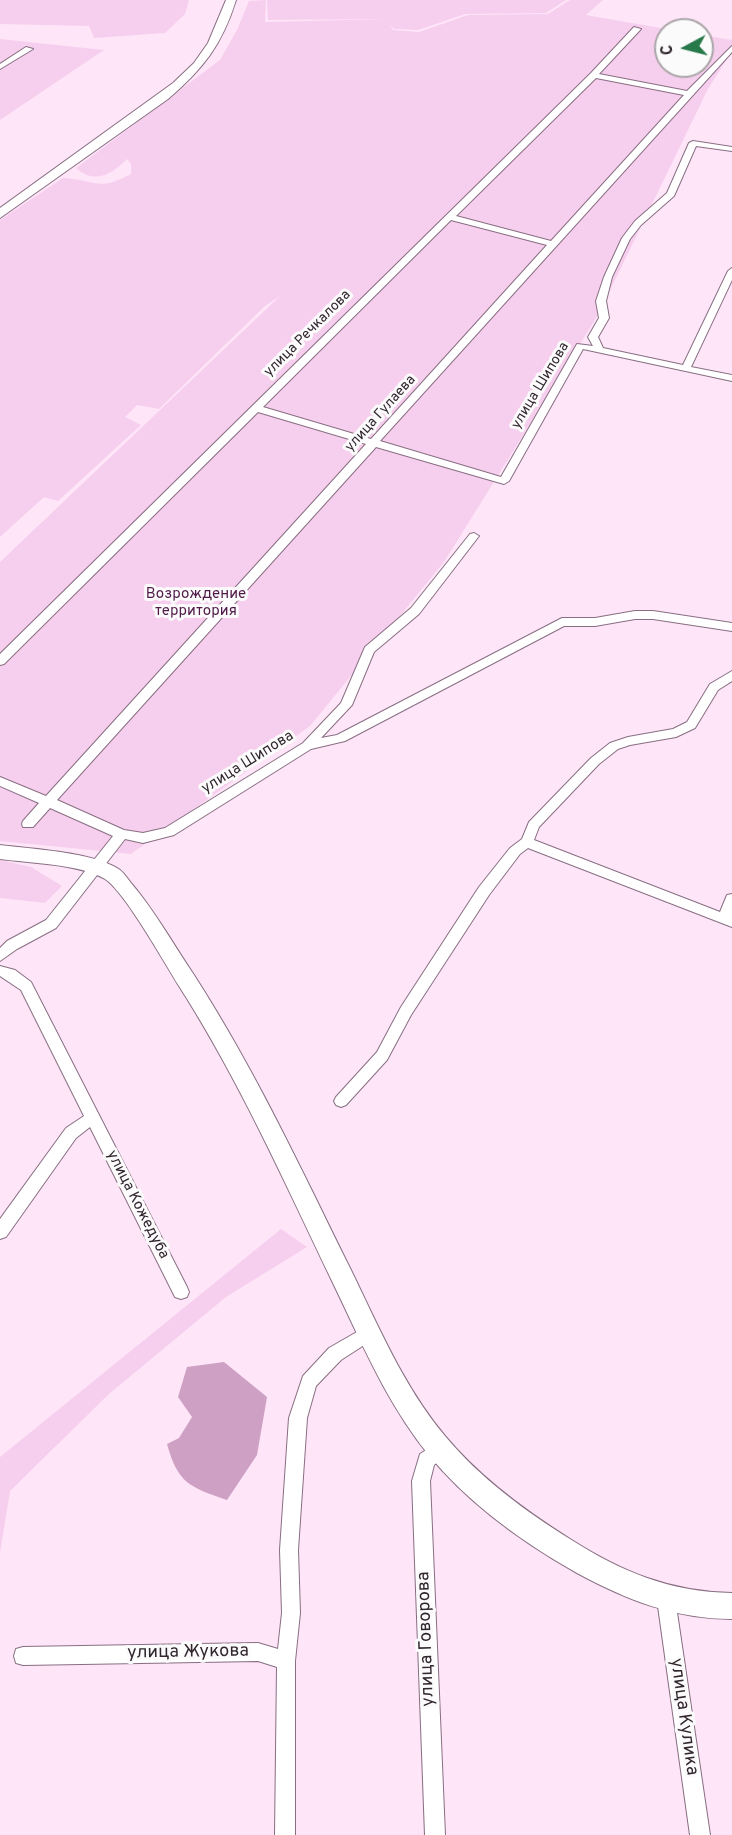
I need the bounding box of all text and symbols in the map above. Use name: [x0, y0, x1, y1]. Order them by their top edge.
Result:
north arrow: [654, 18, 714, 78]
text: С: [658, 44, 679, 56]
street label: улица Речкалова: [261, 287, 355, 381]
street label: улица Шипова: [509, 340, 573, 432]
street label: улица Гулаева: [342, 372, 420, 456]
park label: Возрождение территория: [146, 586, 246, 621]
street label: улица Шипова: [199, 728, 297, 798]
street label: улица Кожедуба: [102, 1148, 172, 1262]
street label: улица Говорова: [414, 1571, 440, 1707]
street label: улица Жукова: [127, 1641, 249, 1665]
street label: улица Кулика: [664, 1657, 702, 1777]

